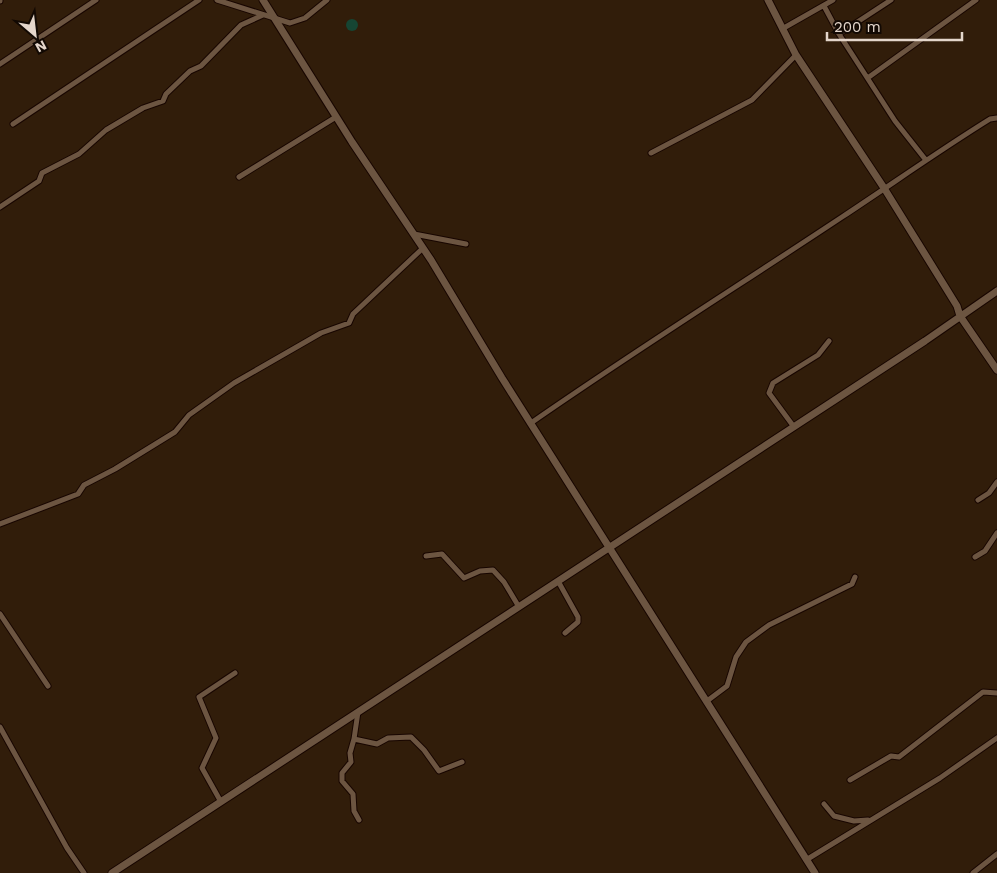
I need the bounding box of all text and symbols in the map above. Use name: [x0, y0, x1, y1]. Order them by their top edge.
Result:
north arrow: [10, 10, 60, 60]
scale bar: [827, 10, 962, 42]
text: 200 m: [834, 18, 881, 36]
text: N: [33, 37, 49, 56]

